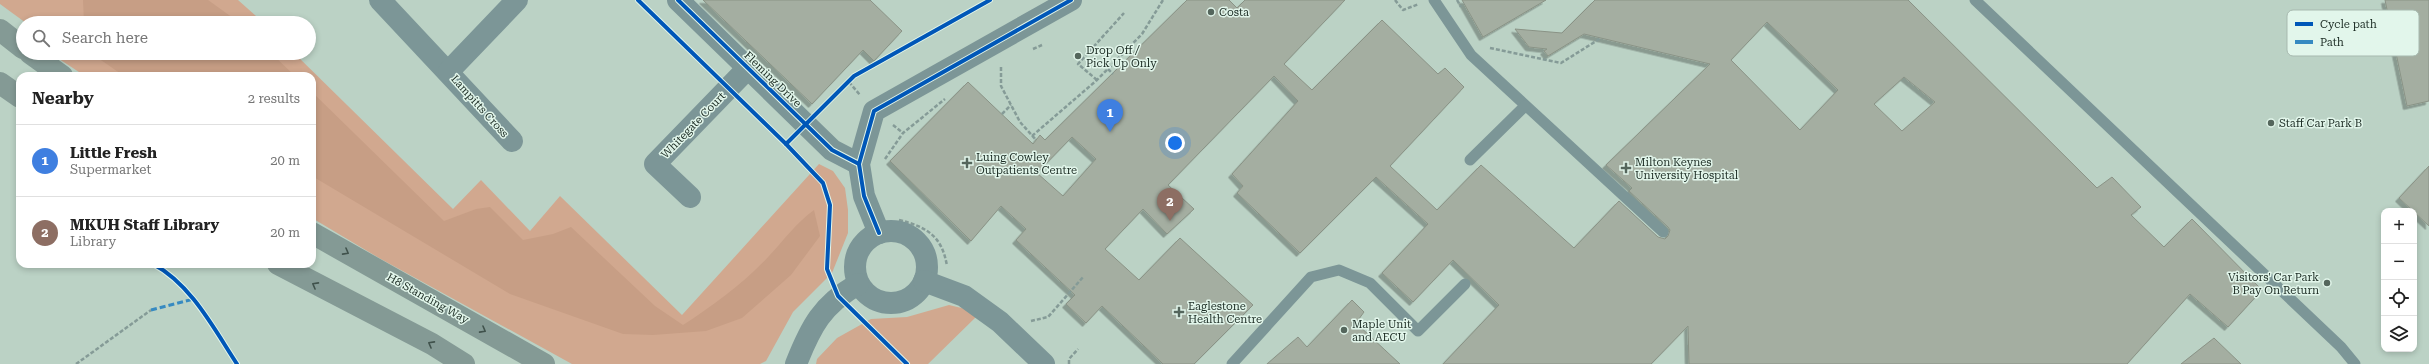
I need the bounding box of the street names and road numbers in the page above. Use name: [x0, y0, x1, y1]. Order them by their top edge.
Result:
street label: Fleming Drive: [741, 49, 804, 110]
street label: Lampitts Cross: [448, 72, 511, 140]
street label: Whitegate Court: [658, 90, 728, 161]
street label: H8 Standing Way: [385, 271, 471, 327]

